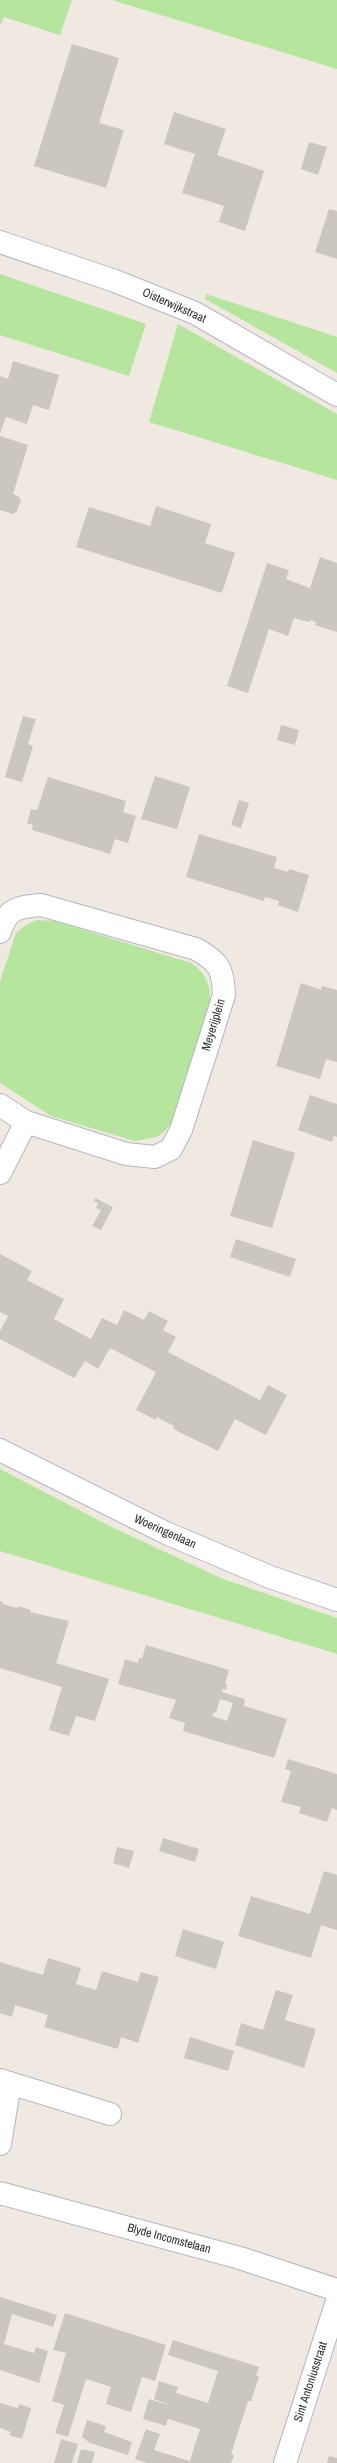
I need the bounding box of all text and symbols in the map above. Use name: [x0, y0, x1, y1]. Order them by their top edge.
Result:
street label: Oisterwijkstraat: [140, 286, 208, 326]
street label: Meyerijplein: [199, 997, 229, 1053]
street label: Woeringenlaan: [132, 1512, 198, 1552]
street label: Blyde Incomstelaan: [126, 2221, 212, 2257]
street label: Sint Antoniusstraat: [291, 2340, 331, 2424]

